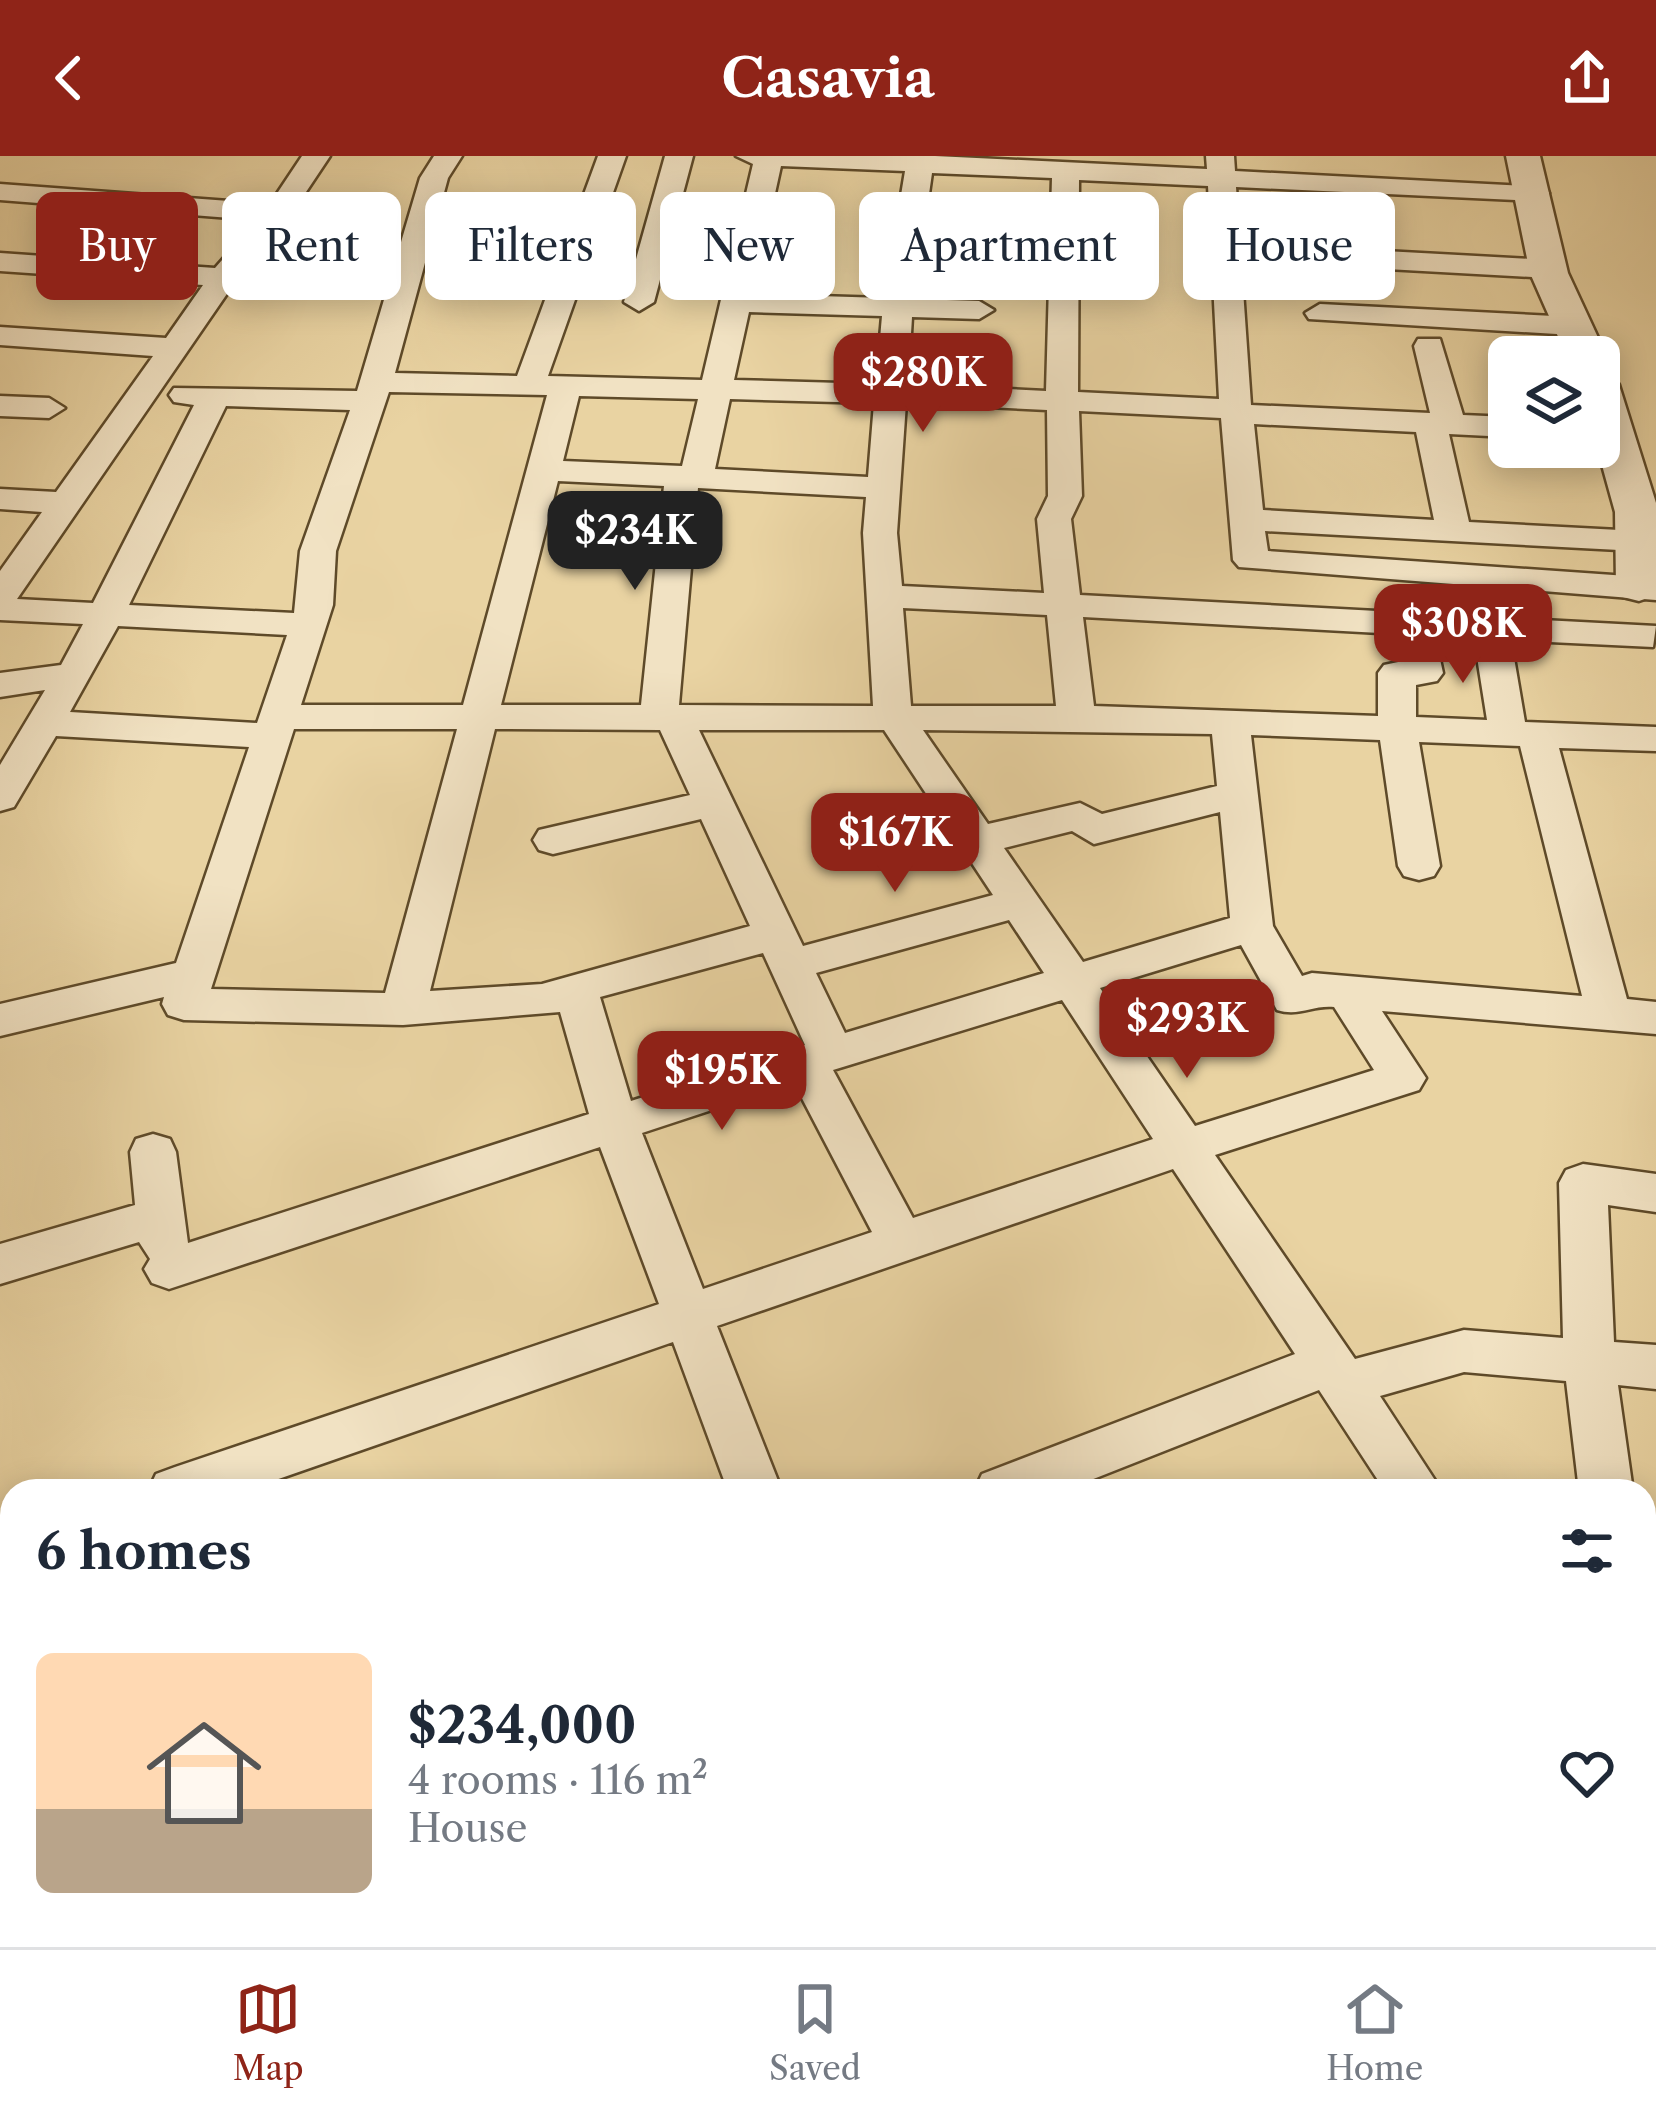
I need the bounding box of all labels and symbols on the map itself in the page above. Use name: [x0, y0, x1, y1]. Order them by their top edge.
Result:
pin: $280K: [839, 333, 1007, 435]
pin: $234K: [551, 491, 719, 593]
pin: $308K: [1379, 584, 1547, 686]
pin: $167K: [811, 793, 979, 895]
pin: $293K: [1103, 979, 1271, 1081]
pin: $195K: [638, 1031, 806, 1133]

